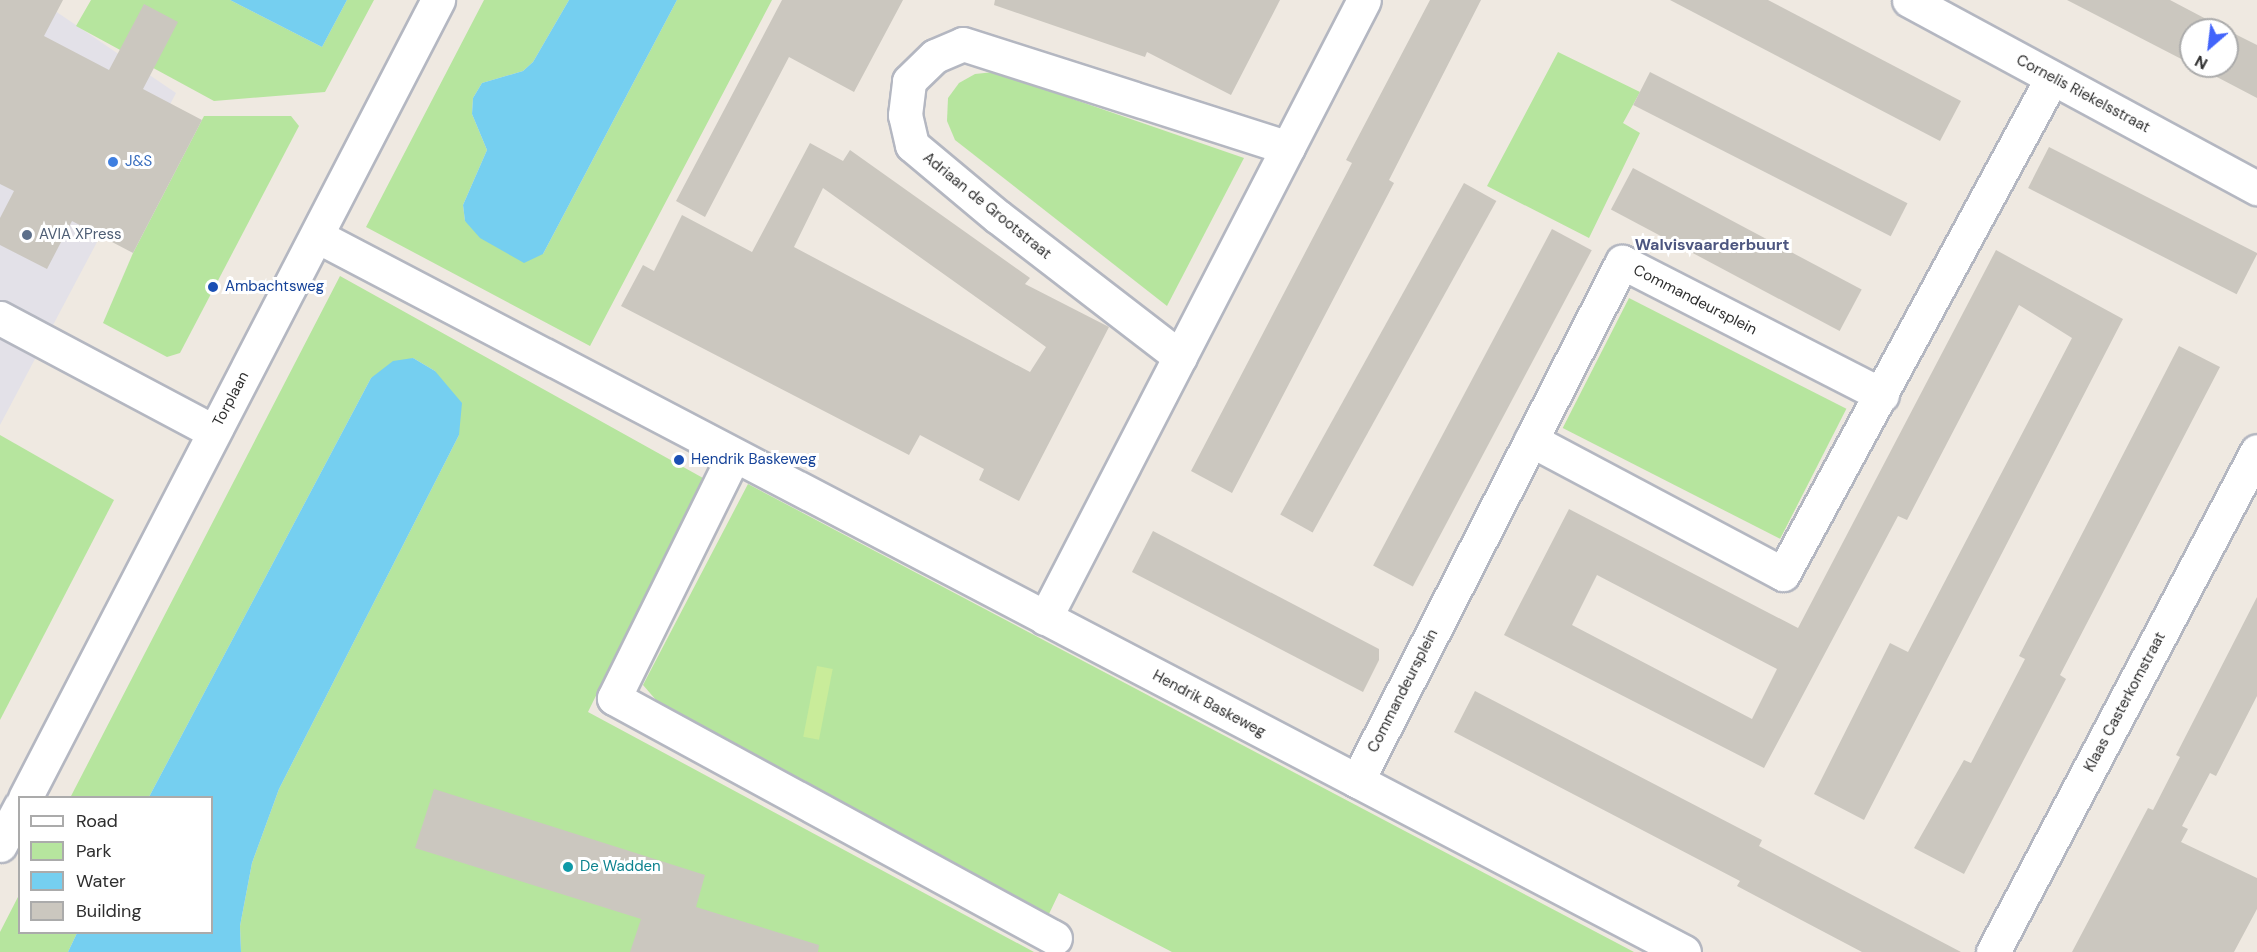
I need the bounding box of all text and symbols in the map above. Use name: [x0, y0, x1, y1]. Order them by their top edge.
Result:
north arrow: [2179, 18, 2239, 78]
street label: Cornelis Riekelsstraat: [2013, 51, 2153, 137]
text: N: [2191, 51, 2211, 75]
street label: Adriaan de Grootstraat: [919, 149, 1055, 263]
place label: J&S: [125, 153, 152, 171]
marker: J&S: [106, 155, 120, 169]
place label: AVIA XPress: [39, 226, 122, 244]
marker: AVIA XPress: [20, 228, 34, 242]
district label: Walvisvaarderbuurt: [1635, 235, 1789, 255]
street label: Commandeursplein: [1630, 261, 1760, 339]
place label: Ambachtsweg: [225, 278, 324, 296]
marker: Ambachtsweg: [206, 280, 220, 294]
street label: Torplaan: [209, 369, 253, 429]
place label: Hendrik Baskeweg: [691, 451, 816, 469]
marker: Hendrik Baskeweg: [672, 453, 686, 467]
street label: Commandeursplein: [1364, 626, 1442, 756]
street label: Klaas Casterkomstraat: [2081, 629, 2169, 775]
street label: Hendrik Baskeweg: [1149, 667, 1269, 741]
legend: [18, 796, 213, 934]
text: Road: [76, 809, 118, 833]
text: Park: [76, 839, 112, 863]
place label: De Wadden: [580, 858, 661, 876]
marker: De Wadden: [561, 860, 575, 874]
text: Water: [76, 869, 126, 893]
text: Building: [76, 899, 141, 923]

